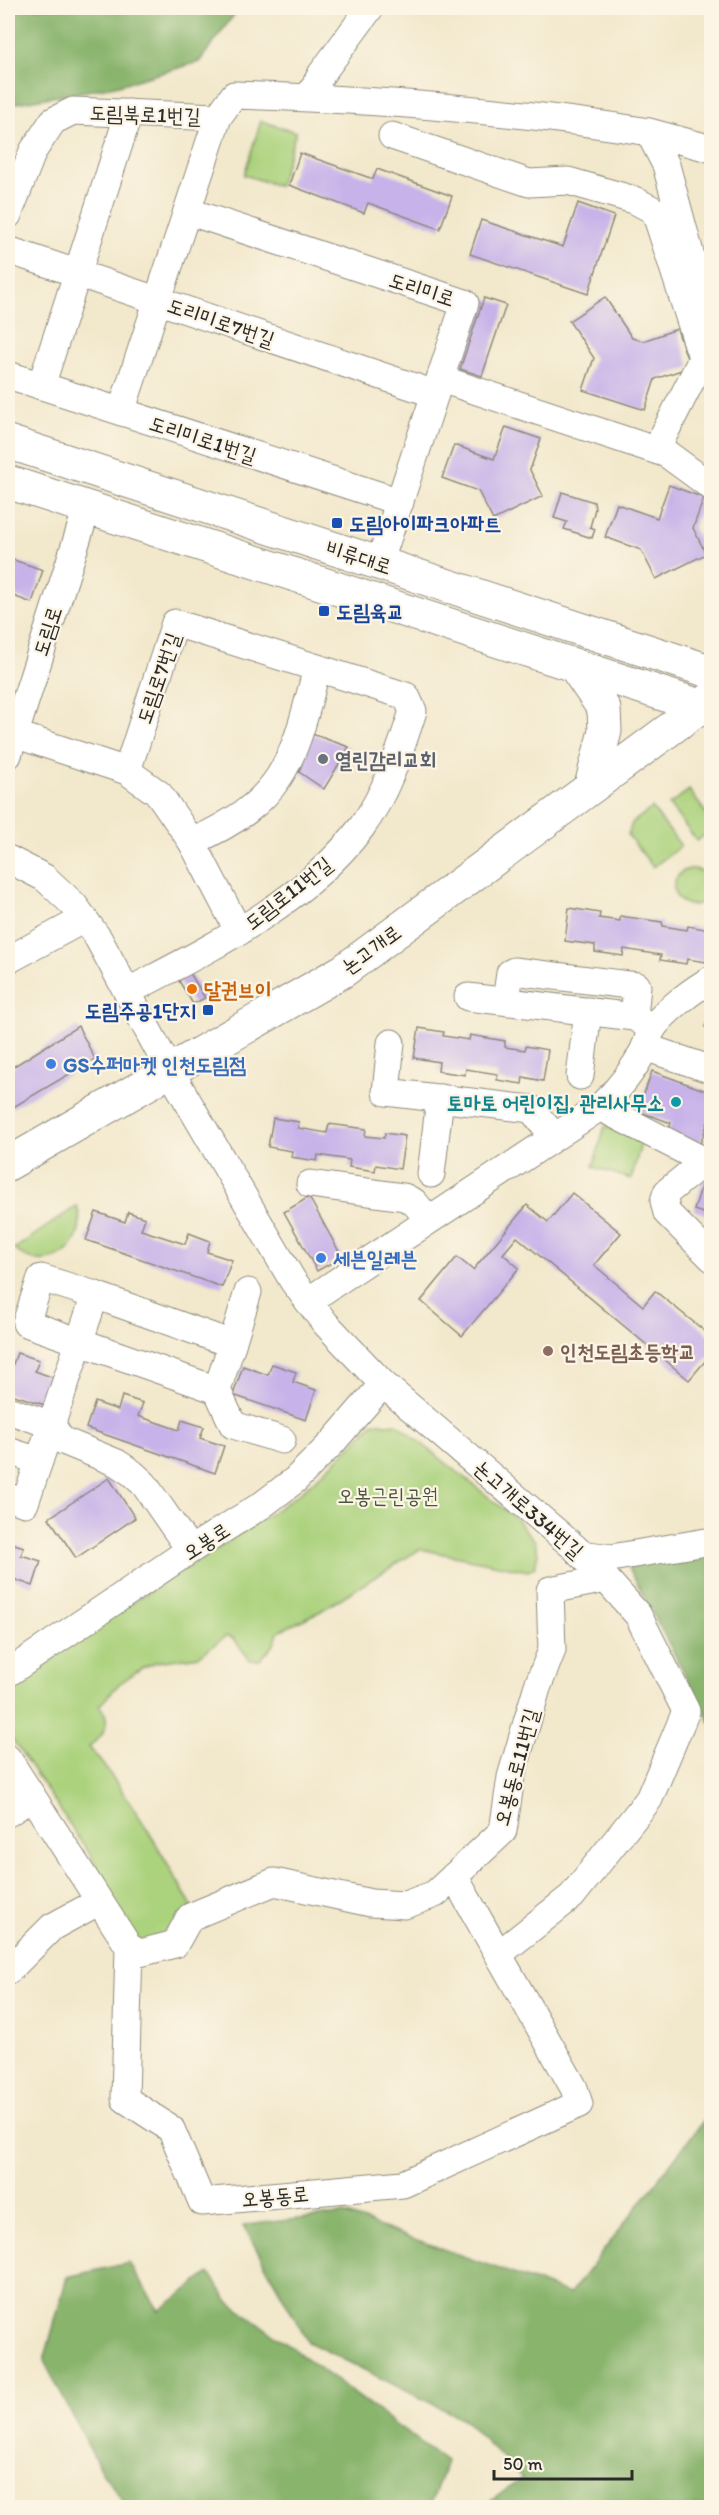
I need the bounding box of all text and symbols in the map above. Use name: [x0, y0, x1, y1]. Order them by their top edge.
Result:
street label: 도림북로1번길: [89, 100, 201, 128]
street label: 도리미로: [386, 267, 458, 311]
street label: 도리미로7번길: [164, 292, 278, 352]
street label: 도리미로1번길: [146, 410, 260, 468]
place label: 도림아이파크아파트: [349, 511, 501, 536]
marker: 도림아이파크아파트: [330, 516, 344, 530]
street label: 비류대로: [323, 535, 395, 579]
place label: 도림육교: [336, 599, 404, 624]
street label: 도림로: [27, 603, 67, 659]
marker: 도림육교: [317, 604, 331, 618]
street label: 도림로7번길: [131, 629, 185, 727]
place label: 열린감리교회: [335, 747, 436, 772]
marker: 열린감리교회: [316, 752, 330, 766]
street label: 도림로11번길: [239, 851, 337, 935]
street label: 논고개로: [336, 919, 406, 979]
place label: 달권브이: [204, 977, 272, 1002]
marker: 달권브이: [185, 982, 199, 996]
place label: 도림주공1단지: [85, 998, 196, 1023]
marker: 도림주공1단지: [201, 1003, 215, 1017]
place label: GS수퍼마켓 인천도림점: [63, 1052, 246, 1077]
marker: GS수퍼마켓 인천도림점: [44, 1057, 58, 1071]
place label: 토마토 어린이집, 관리사무소: [447, 1090, 664, 1115]
marker: 토마토 어린이집, 관리사무소: [669, 1095, 683, 1109]
place label: 세븐일레븐: [333, 1246, 418, 1271]
marker: 세븐일레븐: [314, 1251, 328, 1265]
place label: 인천도림초등학교: [560, 1339, 695, 1364]
marker: 인천도림초등학교: [541, 1344, 555, 1358]
street label: 논고개로334번길: [469, 1455, 589, 1563]
park label: 오봉근린공원: [337, 1483, 439, 1508]
street label: 오봉로: [178, 1517, 234, 1565]
street label: 오봉동로11번길: [488, 1705, 544, 1829]
street label: 오봉동로: [240, 2181, 310, 2211]
scale bar: [494, 2443, 632, 2481]
text: 50 m: [503, 2453, 543, 2475]

